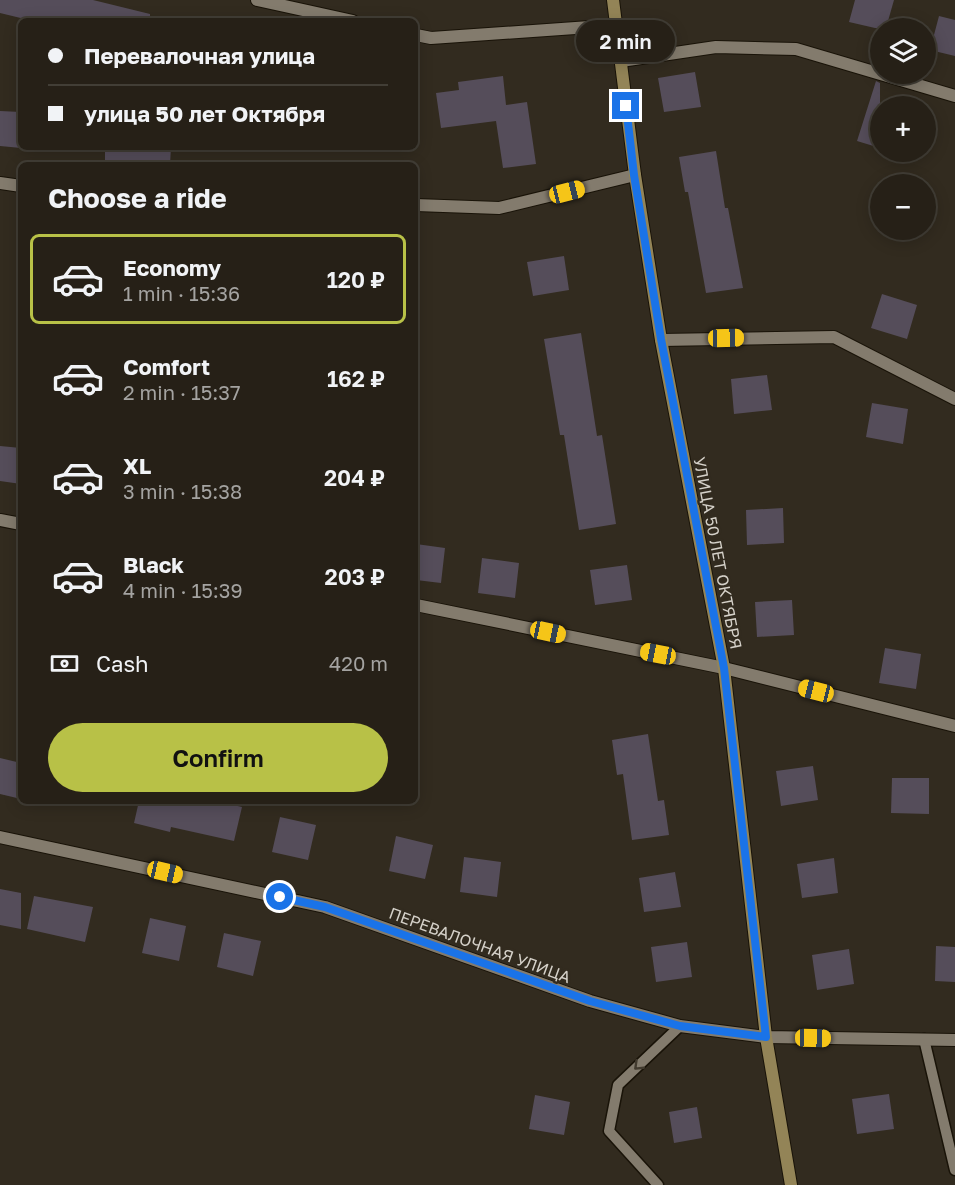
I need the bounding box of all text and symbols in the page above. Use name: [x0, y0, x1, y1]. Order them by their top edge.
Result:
map controls: [870, 18, 936, 240]
button: layers: [870, 18, 936, 84]
callout: 2 min: [576, 19, 676, 61]
text: 2 min: [600, 29, 652, 53]
text: Перевалочная улица: [84, 42, 315, 69]
route end: [612, 92, 639, 119]
button: +: [870, 96, 936, 162]
text: улица 50 лет Октября: [84, 100, 325, 127]
button: −: [870, 174, 936, 240]
car: [547, 179, 587, 205]
text: Choose a ride: [48, 182, 227, 214]
icon: car: [51, 252, 105, 306]
text: Economy: [123, 254, 221, 281]
text: 120 ₽: [327, 266, 385, 293]
text: 1 min · 15:36: [123, 281, 240, 305]
car: [708, 329, 744, 347]
icon: car: [51, 351, 105, 405]
text: Comfort: [123, 353, 210, 380]
text: 162 ₽: [327, 365, 385, 392]
text: 2 min · 15:37: [123, 380, 241, 404]
icon: car: [51, 450, 105, 504]
text: XL: [123, 452, 151, 479]
street label: УЛИЦА 50 ЛЕТ ОКТЯБРЯ: [690, 455, 746, 651]
text: 204 ₽: [324, 464, 385, 491]
text: 3 min · 15:38: [123, 479, 242, 503]
icon: car: [51, 549, 105, 603]
text: Black: [123, 551, 184, 578]
text: 203 ₽: [324, 563, 385, 590]
text: 4 min · 15:39: [123, 578, 243, 602]
car: [529, 619, 567, 645]
car: [639, 642, 677, 666]
icon: cash: [48, 647, 81, 680]
text: Cash: [96, 650, 149, 677]
text: 420 m: [329, 651, 388, 675]
car: [796, 678, 836, 704]
button: Confirm: [48, 723, 388, 792]
car: [145, 859, 185, 885]
route start: [266, 883, 293, 910]
street label: ПЕРЕВАЛОЧНАЯ УЛИЦА: [386, 903, 574, 987]
car: [795, 1029, 831, 1047]
one-way arrow: [635, 1059, 645, 1070]

